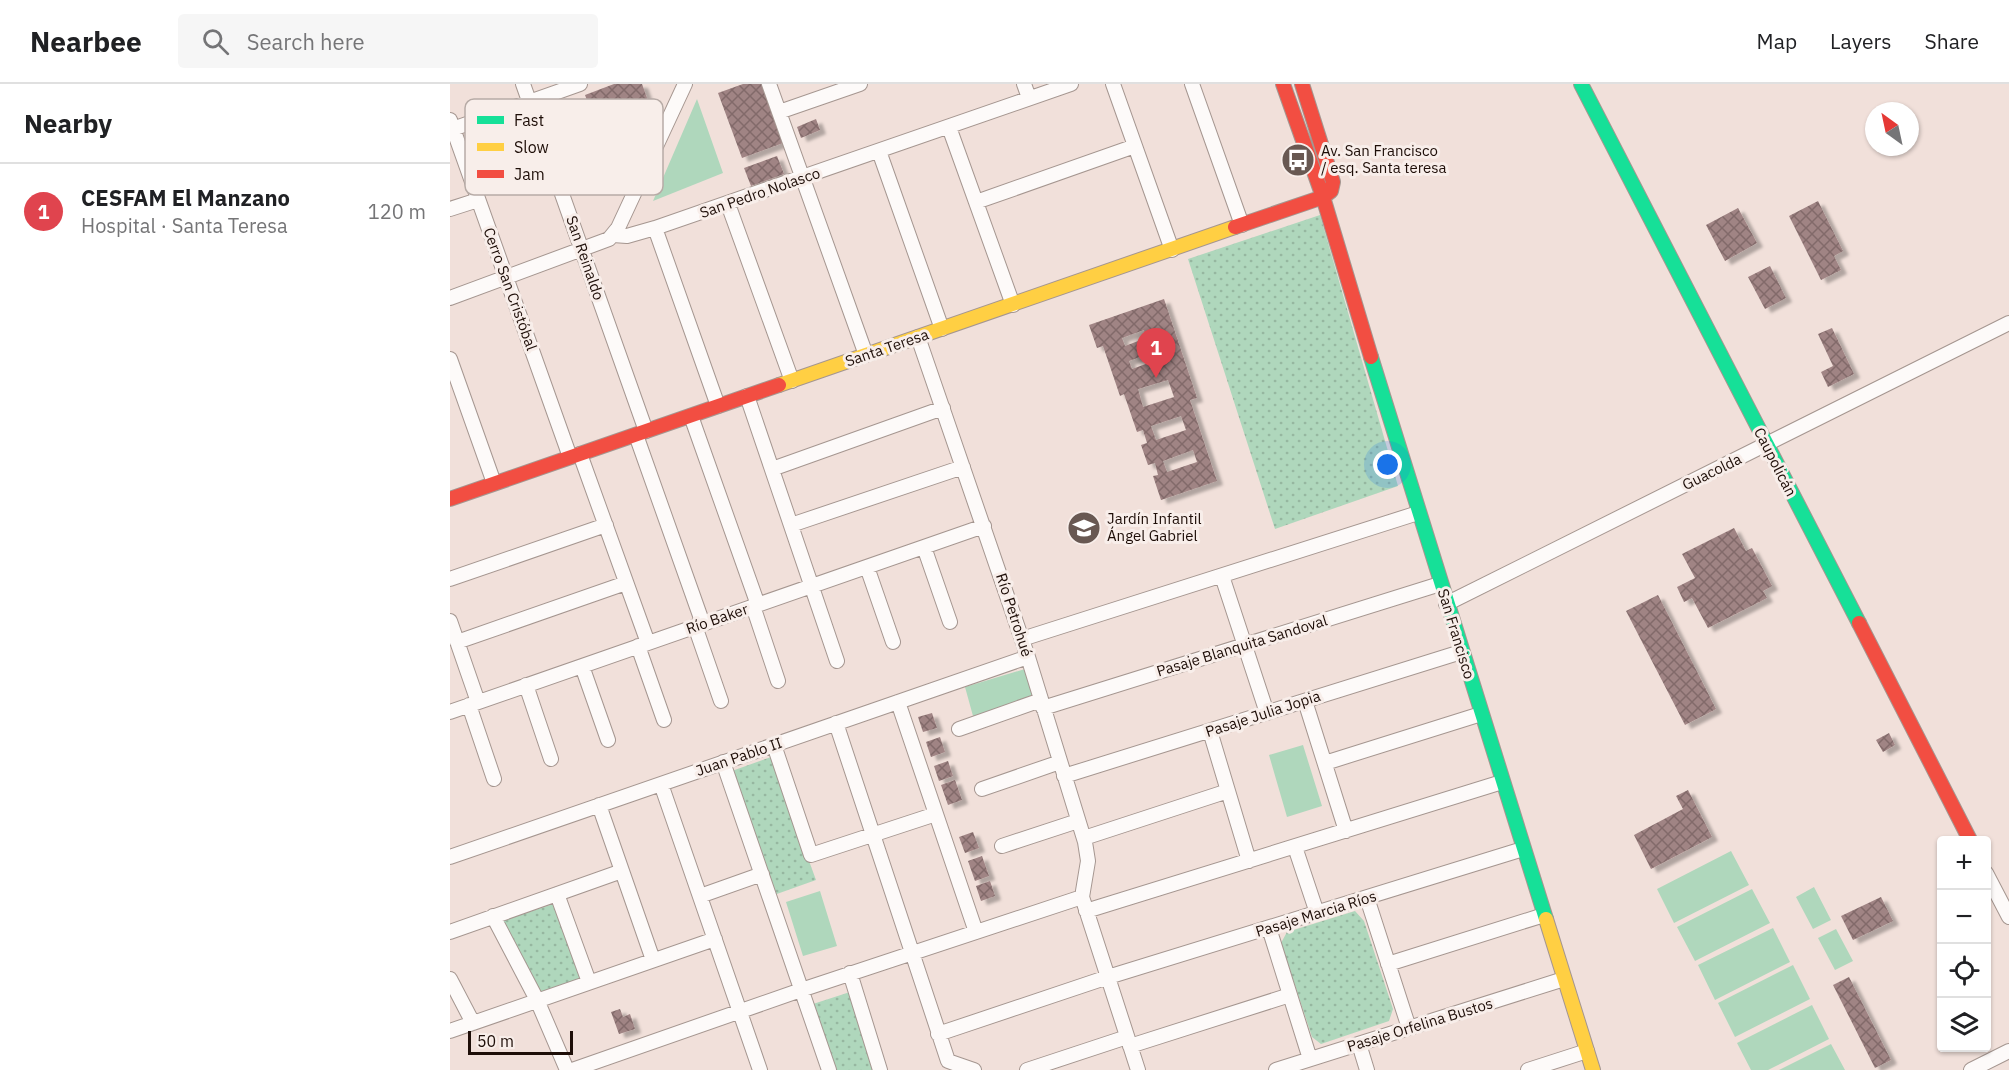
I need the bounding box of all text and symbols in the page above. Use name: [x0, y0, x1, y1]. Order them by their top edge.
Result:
search box: [178, 14, 598, 68]
text: Nearbee: [30, 23, 142, 60]
icon: search: [199, 25, 232, 58]
text: Search here: [247, 27, 365, 56]
text: Map: [1757, 27, 1797, 55]
text: Layers: [1830, 27, 1892, 55]
text: Share: [1925, 27, 1979, 55]
legend: [465, 99, 663, 195]
north arrow: [1865, 102, 1919, 156]
text: Nearby: [24, 106, 112, 140]
text: Fast: [514, 110, 544, 130]
text: Slow: [514, 137, 549, 157]
place label: Av. San Francisco / esq. Santa teresa: [1321, 141, 1447, 177]
bus stop icon: Av. San Francisco / esq. Santa teresa: [1280, 142, 1316, 178]
street label: San Pedro Nolasco: [697, 163, 823, 222]
text: Jam: [514, 164, 545, 184]
text: CESFAM El Manzano: [81, 183, 290, 212]
text: 1: [38, 198, 50, 225]
text: 120 m: [368, 198, 426, 225]
text: Hospital · Santa Teresa: [81, 212, 288, 239]
street label: San Reinaldo: [562, 213, 609, 302]
street label: Cerro San Cristóbal: [479, 225, 542, 353]
street label: Santa Teresa: [843, 324, 931, 371]
pin: 1: [1136, 328, 1176, 378]
street label: Caupolicán: [1750, 424, 1801, 499]
street label: Guacolda: [1679, 449, 1745, 494]
your location: [1373, 450, 1402, 479]
place label: Jardín Infantil Ángel Gabriel: [1107, 509, 1202, 545]
school or university icon: Jardín Infantil Ángel Gabriel: [1066, 510, 1102, 546]
street label: Río Petrohué: [992, 571, 1037, 659]
street label: San Francisco: [1434, 586, 1479, 681]
street label: Río Baker: [683, 599, 751, 638]
street label: Pasaje Blanquita Sandoval: [1154, 610, 1330, 681]
street label: Pasaje Julia Jopia: [1203, 686, 1323, 741]
street label: Juan Pablo II: [693, 733, 784, 780]
map controls: [1937, 836, 1991, 1052]
button: +: [1937, 836, 1991, 890]
street label: Pasaje Marcia Ríos: [1253, 886, 1379, 941]
button: −: [1937, 890, 1991, 944]
button: locate: [1937, 944, 1991, 998]
street label: Pasaje Orfelina Bustos: [1345, 993, 1495, 1056]
button: layers: [1937, 998, 1991, 1052]
scale bar: [468, 1028, 573, 1056]
text: 50 m: [477, 1031, 514, 1051]

